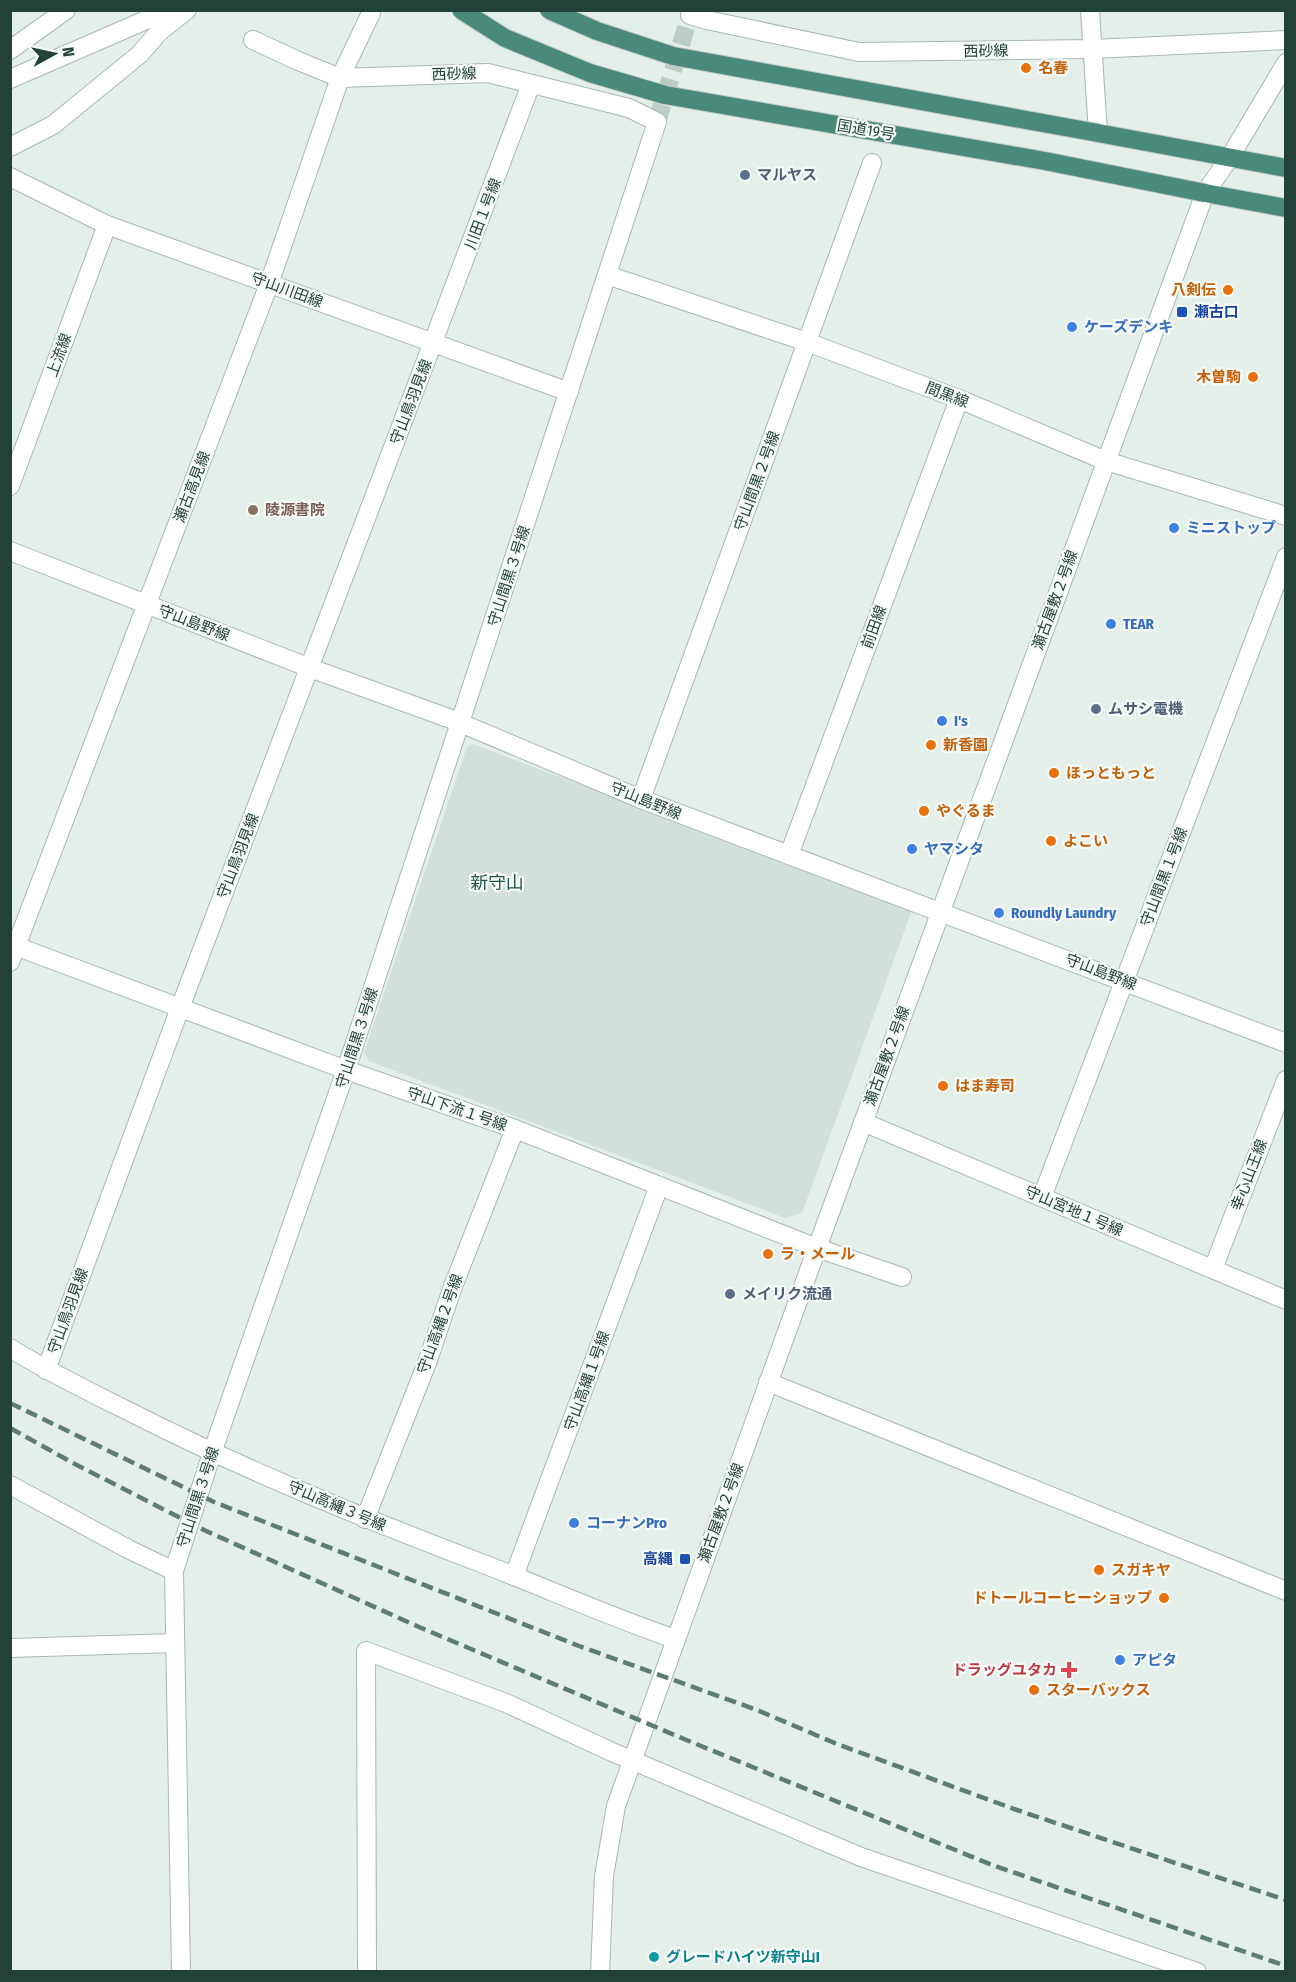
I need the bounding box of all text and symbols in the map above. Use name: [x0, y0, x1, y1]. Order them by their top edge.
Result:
north arrow: [24, 24, 84, 84]
street label: 西砂線: [963, 42, 1009, 60]
text: N: [58, 46, 78, 58]
place label: 名春: [1038, 59, 1068, 77]
marker: 名春: [1019, 61, 1033, 75]
street label: 西砂線: [431, 64, 477, 84]
street label: 国道19号: [836, 116, 896, 144]
place label: マルヤス: [757, 166, 817, 184]
marker: マルヤス: [738, 168, 752, 182]
street label: 川田１号線: [461, 176, 505, 252]
street label: 守山川田線: [249, 269, 325, 311]
place label: 八剣伝: [1171, 281, 1216, 299]
marker: 八剣伝: [1221, 283, 1235, 297]
place label: 瀬古口: [1194, 303, 1239, 321]
marker: 瀬古口: [1175, 305, 1189, 319]
place label: ケーズデンキ: [1084, 318, 1173, 336]
marker: ケーズデンキ: [1065, 320, 1079, 334]
street label: 上流線: [43, 331, 75, 379]
street label: 守山鳥羽見線: [386, 357, 436, 447]
place label: 木曽駒: [1196, 368, 1241, 386]
marker: 木曽駒: [1246, 370, 1260, 384]
street label: 間黒線: [923, 379, 971, 411]
street label: 守山間黒２号線: [731, 429, 783, 533]
street label: 瀬古高見線: [170, 449, 214, 525]
place label: 陵源書院: [265, 501, 325, 519]
marker: 陵源書院: [246, 503, 260, 517]
place label: ミニストップ: [1186, 519, 1276, 537]
marker: ミニストップ: [1167, 521, 1181, 535]
street label: 守山間黒３号線: [484, 523, 534, 629]
street label: 瀬古屋敷２号線: [1029, 548, 1081, 652]
street label: 守山島野線: [156, 601, 232, 645]
street label: 前田線: [858, 603, 890, 651]
place label: TEAR: [1123, 615, 1155, 633]
marker: TEAR: [1104, 617, 1118, 631]
place label: ムサシ電機: [1108, 700, 1183, 718]
marker: ムサシ電機: [1089, 702, 1103, 716]
place label: I's: [954, 712, 968, 730]
marker: I's: [935, 714, 949, 728]
place label: 新香園: [943, 736, 988, 754]
marker: 新香園: [924, 738, 938, 752]
place label: ほっともっと: [1066, 764, 1156, 782]
marker: ほっともっと: [1047, 766, 1061, 780]
street label: 守山島野線: [608, 779, 684, 823]
place label: やぐるま: [936, 802, 996, 820]
marker: やぐるま: [917, 804, 931, 818]
street label: 守山鳥羽見線: [213, 811, 263, 901]
street label: 守山間黒１号線: [1137, 825, 1191, 929]
place label: よこい: [1063, 832, 1108, 850]
marker: よこい: [1044, 834, 1058, 848]
place label: ヤマシタ: [924, 840, 984, 858]
marker: ヤマシタ: [905, 842, 919, 856]
district label: 新守山: [470, 872, 524, 894]
place label: Roundly Laundry: [1011, 904, 1117, 922]
marker: Roundly Laundry: [992, 906, 1006, 920]
street label: 守山島野線: [1063, 950, 1139, 994]
street label: 守山間黒３号線: [332, 985, 382, 1091]
street label: 瀬古屋敷２号線: [861, 1004, 913, 1108]
place label: はま寿司: [955, 1077, 1015, 1095]
marker: はま寿司: [936, 1079, 950, 1093]
street label: 守山下流１号線: [404, 1083, 510, 1135]
street label: 幸心山王線: [1227, 1137, 1271, 1213]
street label: 守山宮地１号線: [1022, 1182, 1126, 1240]
place label: ラ・メール: [780, 1245, 855, 1263]
marker: ラ・メール: [761, 1247, 775, 1261]
street label: 守山鳥羽見線: [44, 1266, 92, 1356]
street label: 守山高縄２号線: [414, 1272, 466, 1376]
place label: メイリク流通: [742, 1285, 832, 1303]
marker: メイリク流通: [723, 1287, 737, 1301]
street label: 守山高縄１号線: [561, 1329, 613, 1433]
street label: 守山間黒３号線: [173, 1444, 223, 1550]
street label: 瀬古屋敷２号線: [695, 1461, 747, 1565]
street label: 守山高縄３号線: [285, 1477, 389, 1535]
place label: コーナンPro: [586, 1514, 667, 1532]
marker: コーナンPro: [567, 1516, 581, 1530]
place label: 高縄: [643, 1550, 673, 1568]
marker: 高縄: [678, 1552, 692, 1566]
place label: スガキヤ: [1111, 1561, 1171, 1579]
marker: スガキヤ: [1092, 1563, 1106, 1577]
place label: ドトールコーヒーショップ: [973, 1589, 1152, 1607]
marker: ドトールコーヒーショップ: [1157, 1591, 1171, 1605]
place label: アピタ: [1132, 1651, 1177, 1669]
marker: アピタ: [1113, 1653, 1127, 1667]
place label: ドラッグユタカ: [952, 1661, 1057, 1679]
marker: ドラッグユタカ: [1062, 1663, 1076, 1677]
place label: スターバックス: [1046, 1681, 1150, 1699]
marker: スターバックス: [1027, 1683, 1041, 1697]
place label: グレードハイツ新守山I: [666, 1948, 820, 1966]
marker: グレードハイツ新守山I: [647, 1950, 661, 1964]

